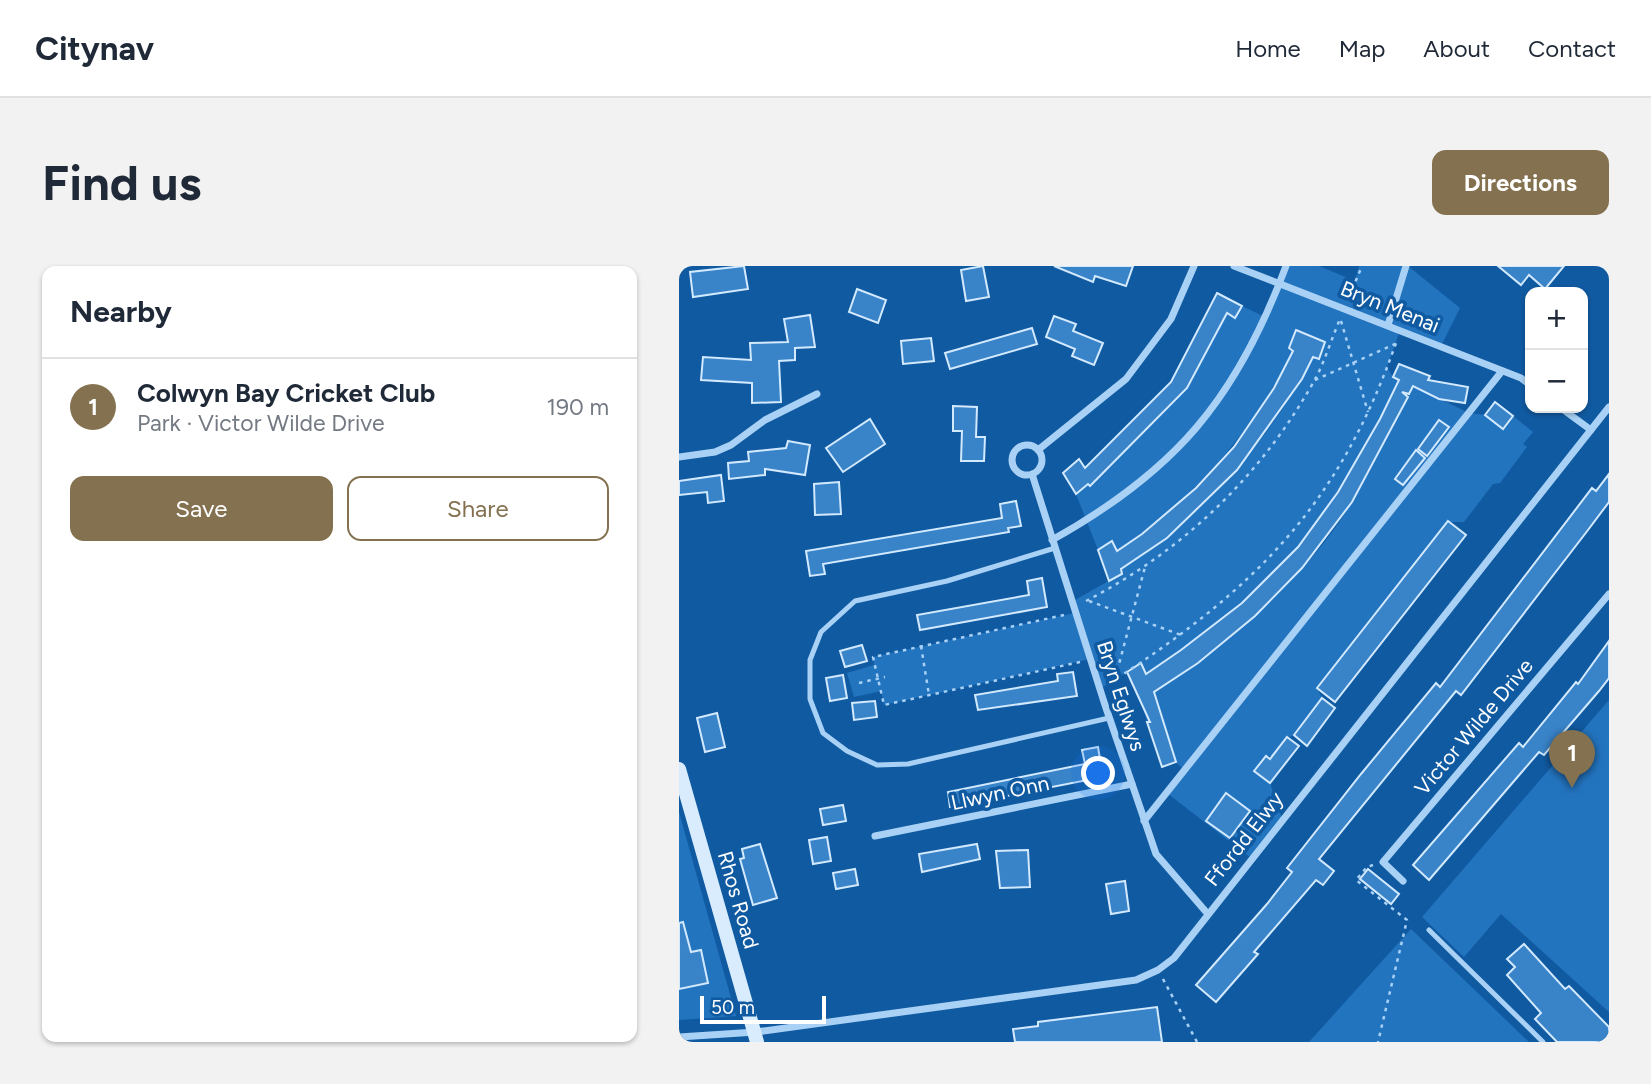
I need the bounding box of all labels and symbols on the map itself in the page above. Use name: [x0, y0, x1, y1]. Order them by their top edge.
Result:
street label: Bryn Menai: [1337, 275, 1443, 338]
street label: Bryn Eglwys: [1092, 638, 1151, 754]
street label: Victor Wilde Drive: [1409, 653, 1538, 800]
pin: 1: [1549, 730, 1595, 788]
your location: [1081, 756, 1115, 790]
street label: Llwyn Onn: [949, 770, 1051, 815]
street label: Ffordd Elwy: [1199, 787, 1288, 891]
street label: Rhos Road: [713, 848, 764, 952]
scale bar: [700, 993, 826, 1025]

